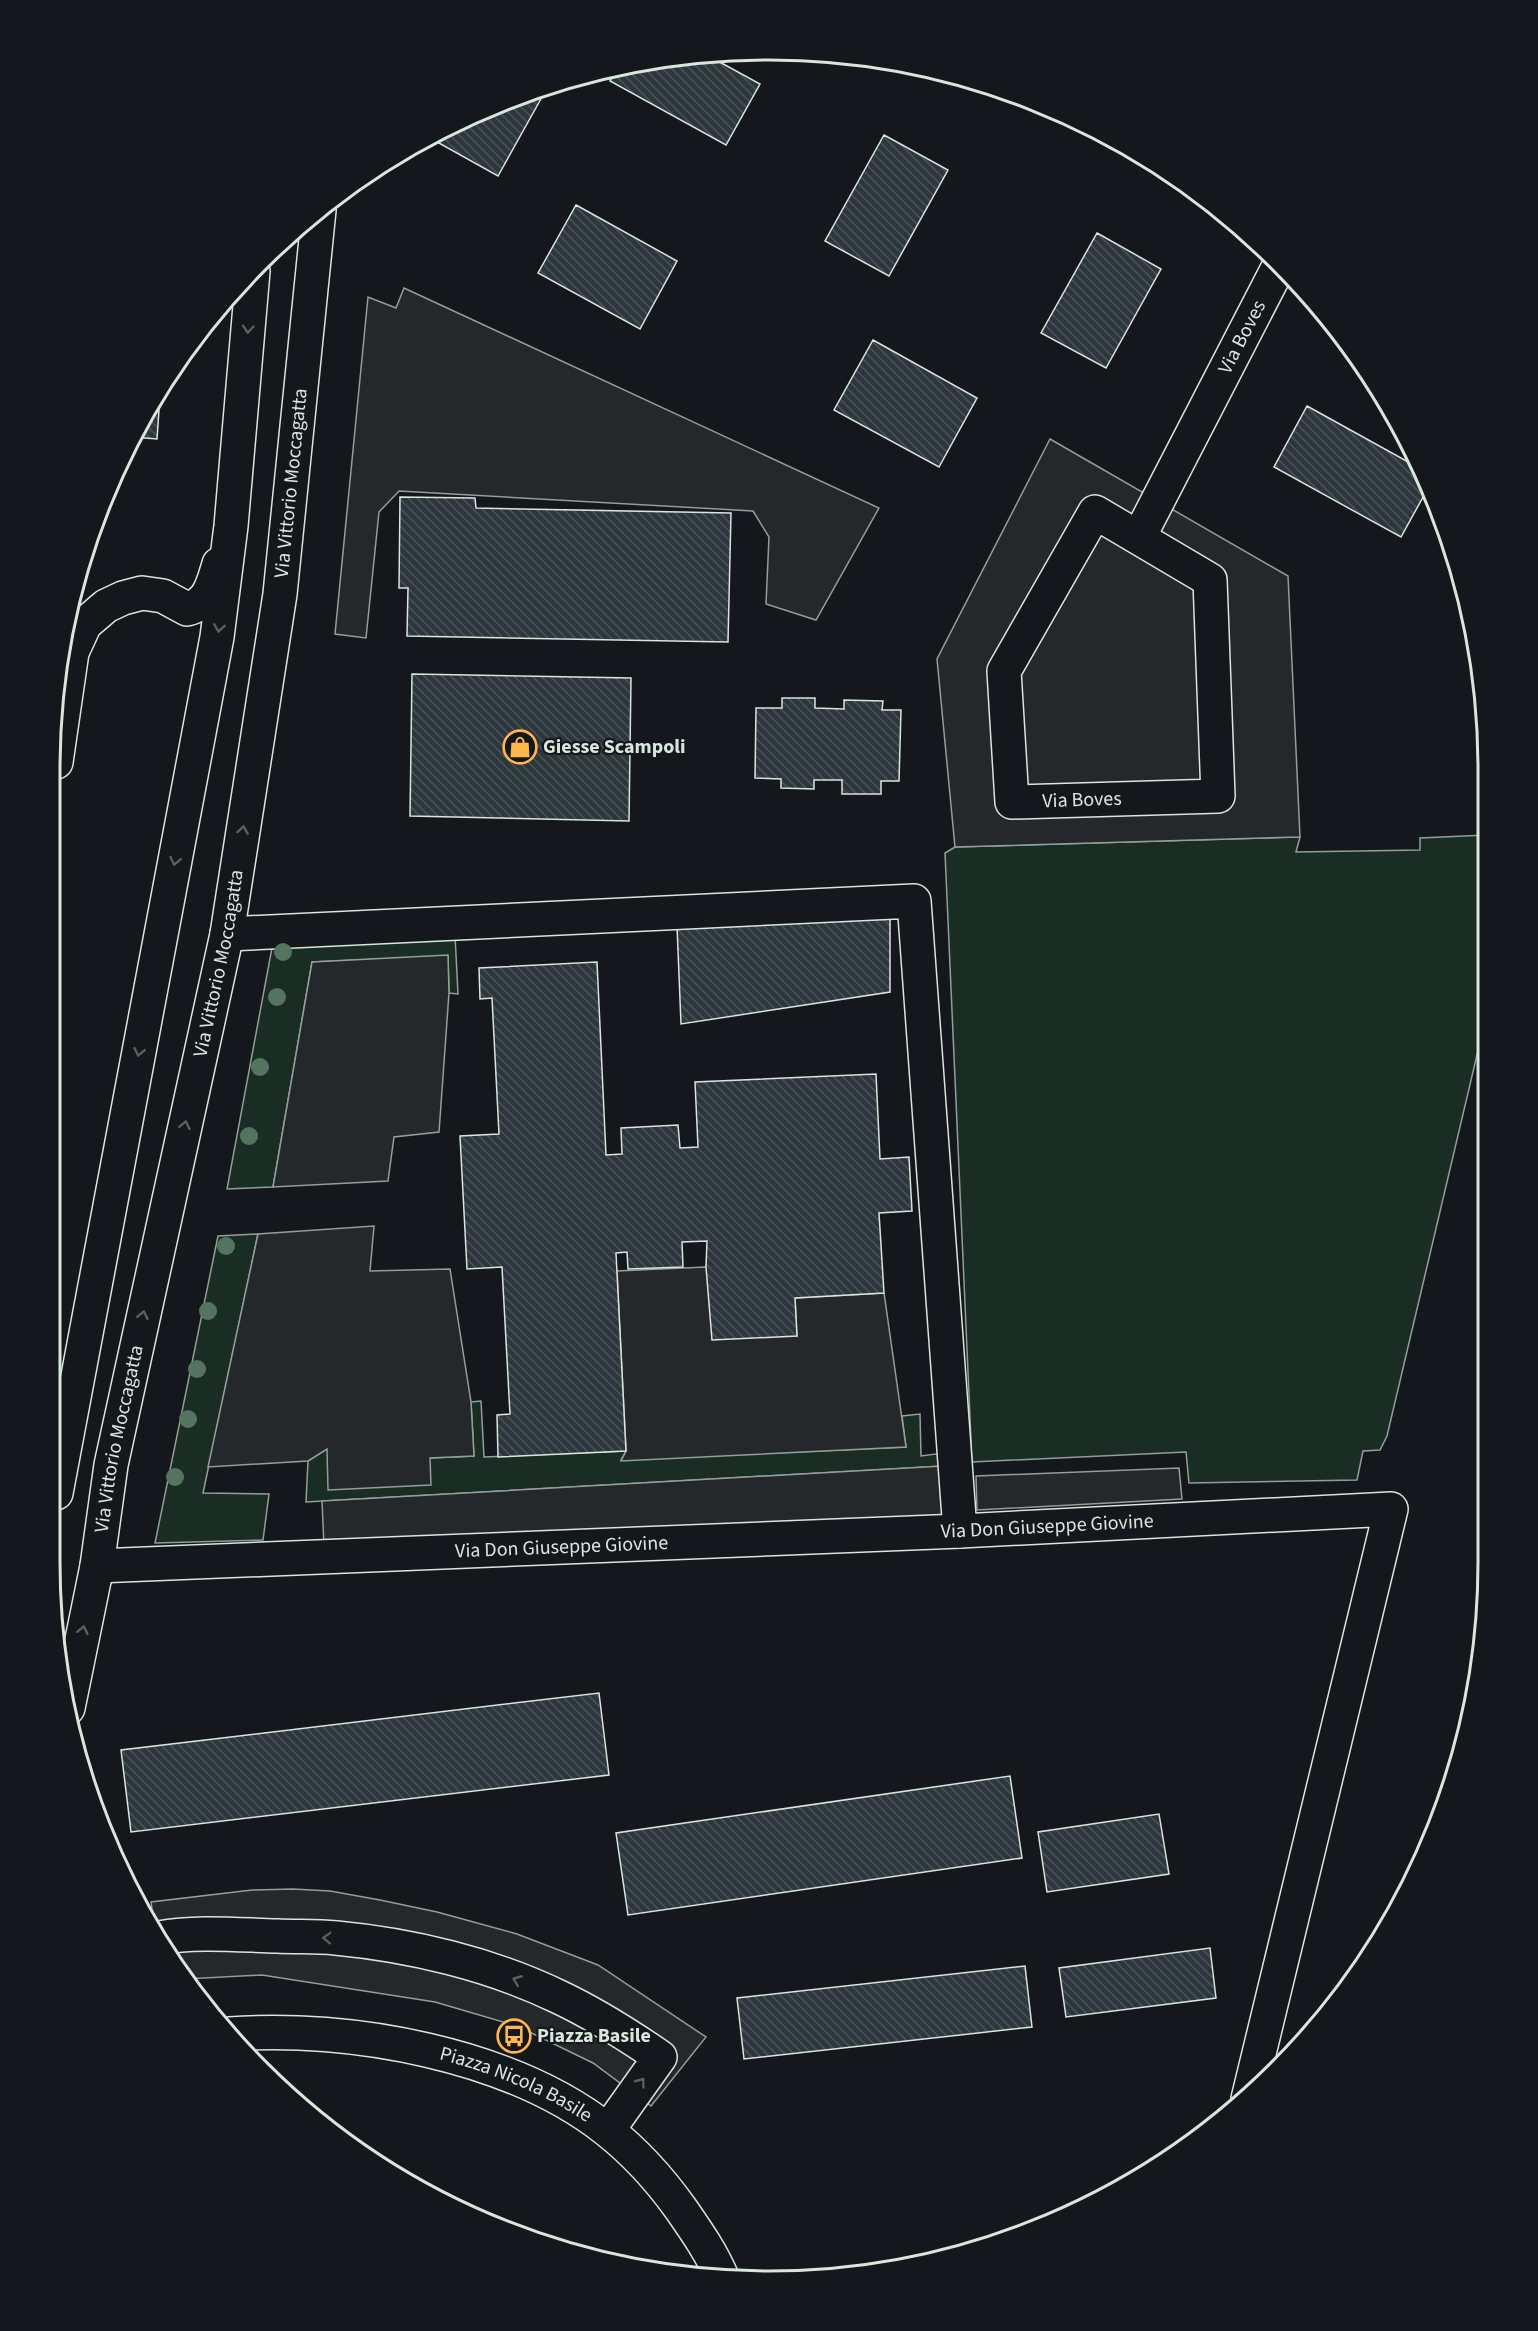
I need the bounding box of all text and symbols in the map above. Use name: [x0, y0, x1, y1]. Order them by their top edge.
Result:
street label: Via Boves: [1212, 295, 1273, 379]
one-way arrow: [242, 325, 255, 334]
street label: Via Vittorio Moccagatta: [268, 387, 315, 579]
one-way arrow: [213, 623, 225, 632]
shop icon: Giesse Scampoli: [502, 729, 538, 765]
place label: Giesse Scampoli: [543, 733, 685, 761]
street label: Via Boves: [1042, 785, 1122, 815]
one-way arrow: [237, 826, 249, 835]
one-way arrow: [169, 855, 182, 865]
street label: Via Vittorio Moccagatta: [187, 868, 251, 1060]
one-way arrow: [133, 1047, 146, 1057]
one-way arrow: [178, 1120, 191, 1130]
one-way arrow: [136, 1310, 149, 1320]
street label: Via Vittorio Moccagatta: [88, 1342, 151, 1534]
street label: Via Don Giuseppe Giovine: [940, 1507, 1154, 1546]
street label: Via Don Giuseppe Giovine: [455, 1529, 669, 1565]
one-way arrow: [76, 1625, 89, 1635]
one-way arrow: [323, 1932, 332, 1944]
one-way arrow: [512, 1975, 523, 1987]
bus stop icon: Piazza Basile: [496, 2018, 532, 2054]
place label: Piazza Basile: [537, 2022, 651, 2050]
street label: Piazza Nicola Basile: [437, 2040, 598, 2129]
one-way arrow: [634, 2078, 645, 2089]

